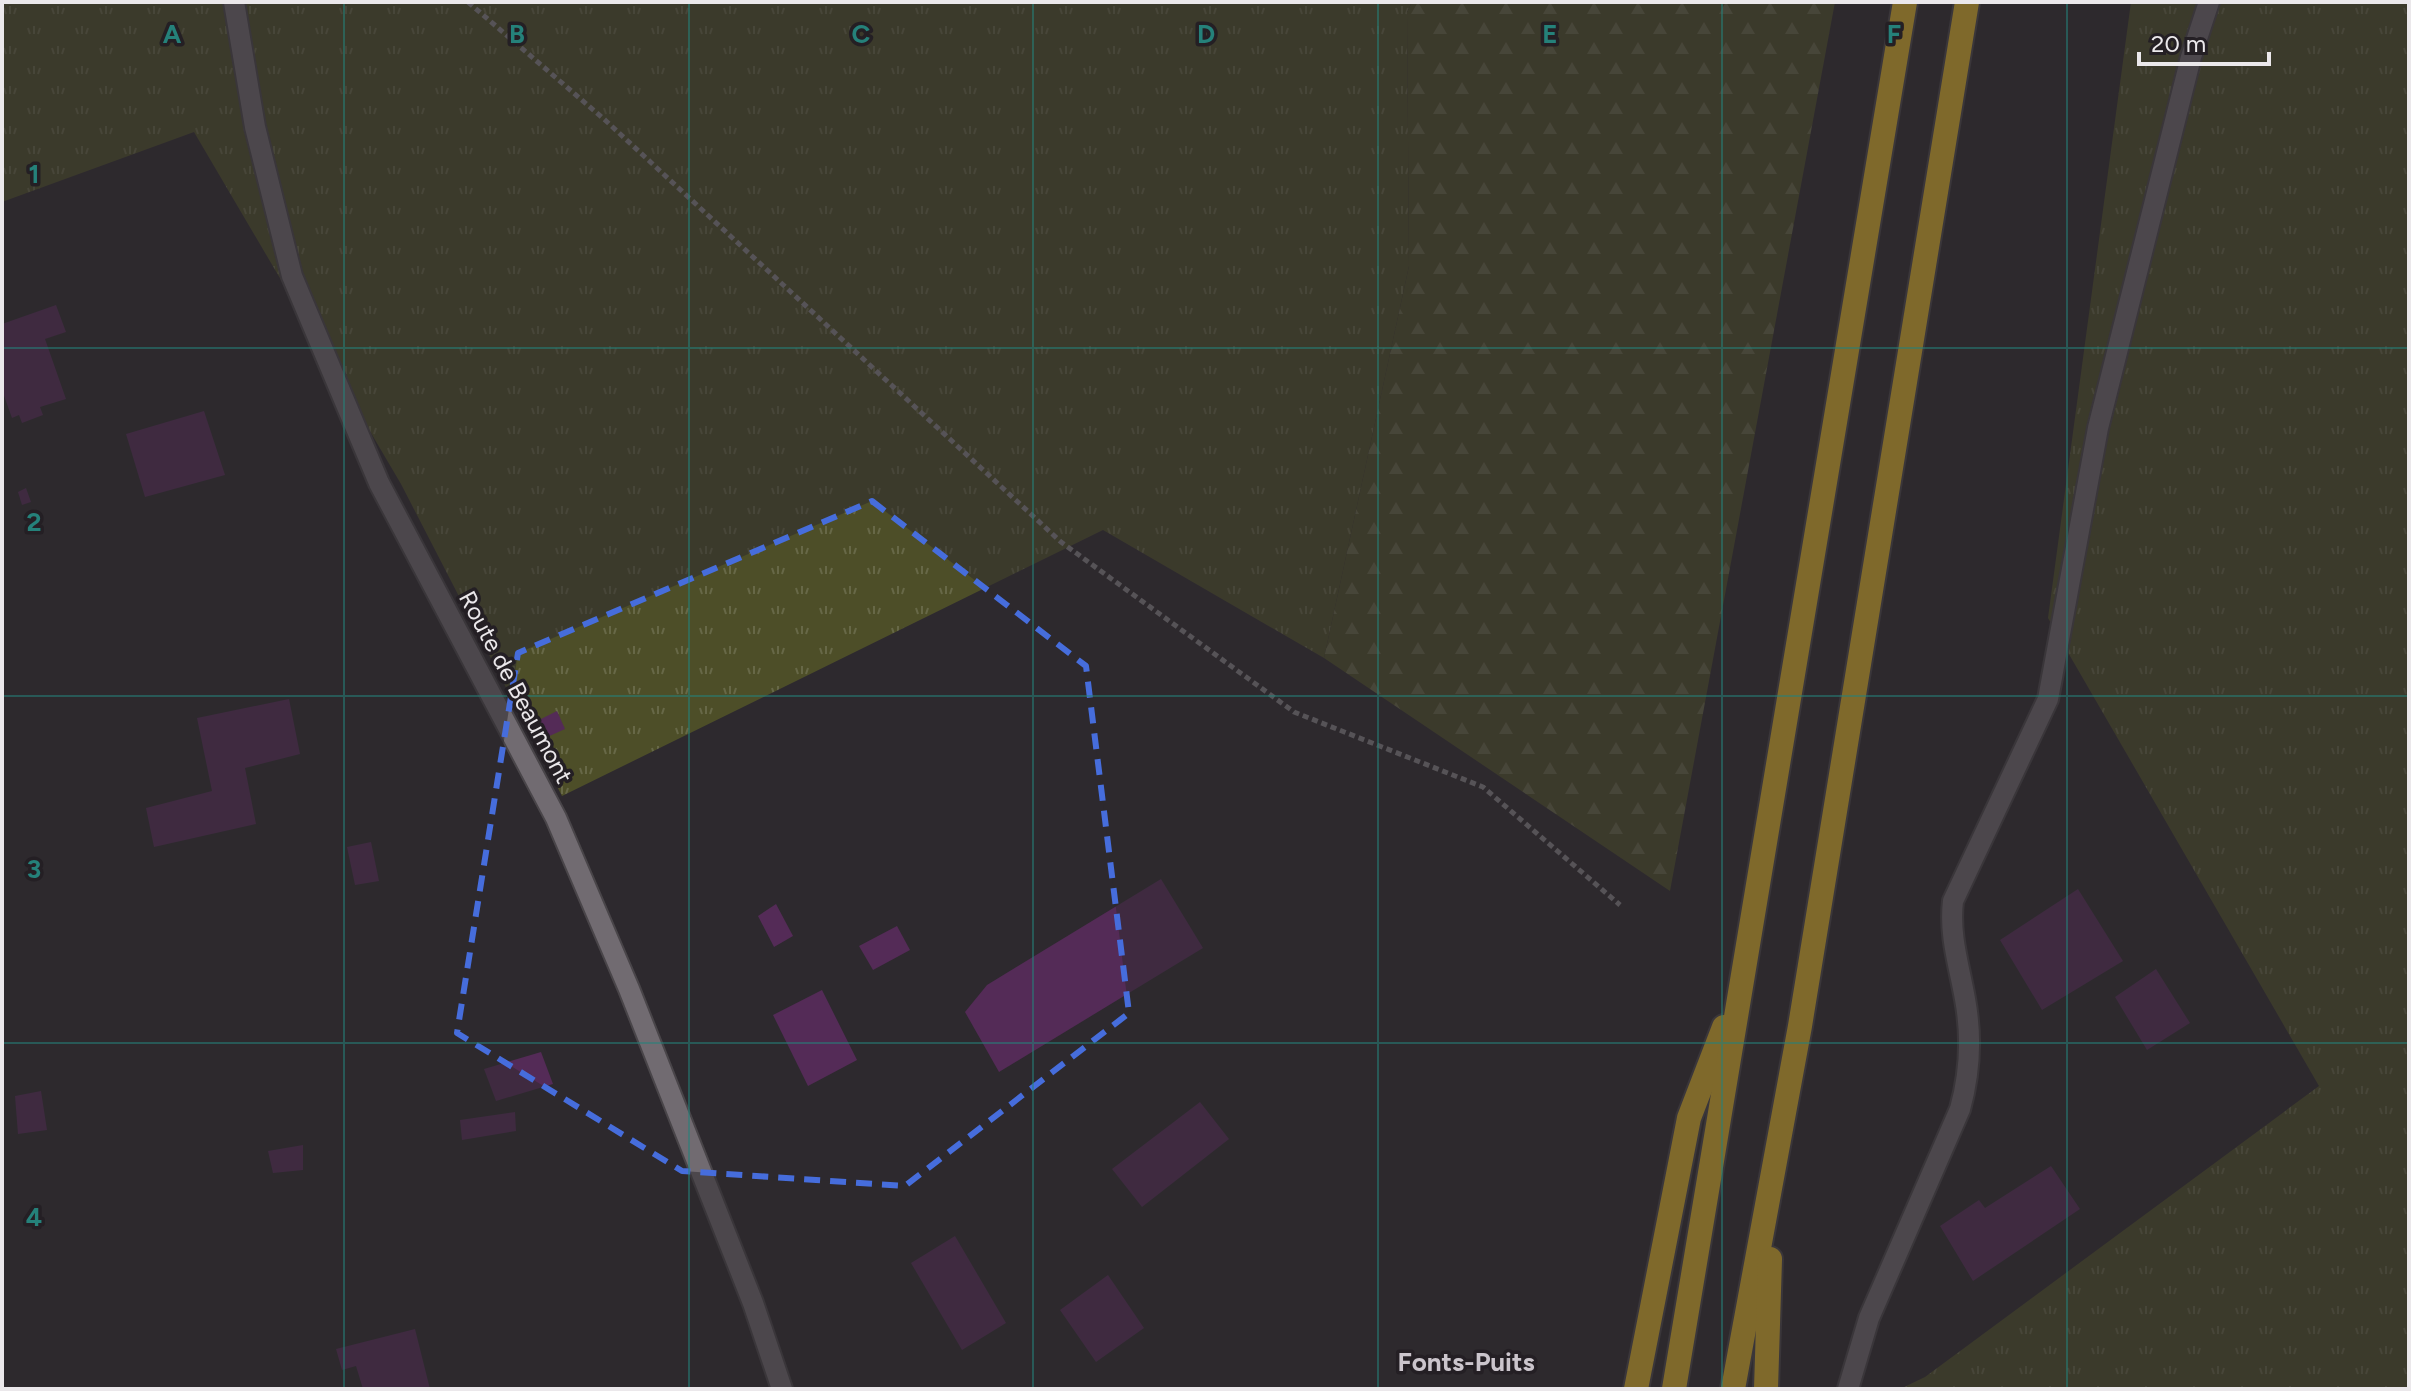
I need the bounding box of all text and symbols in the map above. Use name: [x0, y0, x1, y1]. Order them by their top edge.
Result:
scale bar: [2139, 16, 2269, 66]
text: A: [163, 18, 182, 50]
text: B: [509, 18, 525, 50]
text: C: [852, 18, 871, 50]
text: D: [1197, 18, 1215, 50]
text: E: [1542, 18, 1558, 50]
text: F: [1887, 18, 1901, 50]
text: 20 m: [2151, 29, 2206, 58]
text: 1: [29, 158, 39, 190]
text: 2: [26, 506, 42, 538]
street label: Route de Beaumont: [453, 586, 579, 788]
text: 3: [27, 853, 41, 885]
text: 4: [26, 1201, 42, 1233]
district label: Fonts-Puits: [1397, 1346, 1535, 1378]

